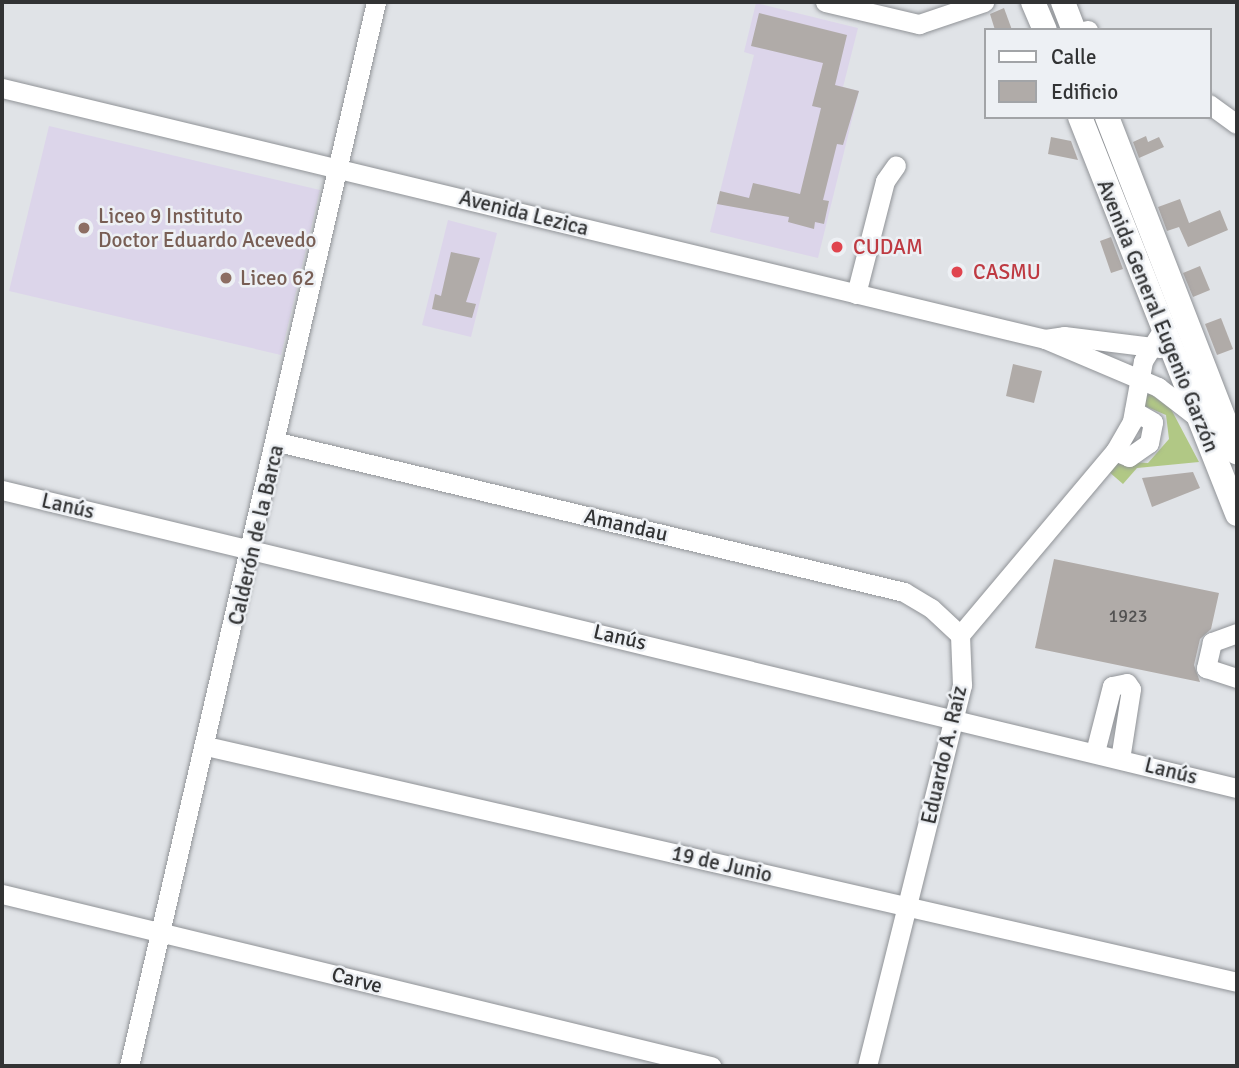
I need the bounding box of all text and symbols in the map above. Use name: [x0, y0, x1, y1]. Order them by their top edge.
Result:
legend: [984, 28, 1211, 119]
text: Calle: [1051, 44, 1097, 70]
text: Edificio: [1051, 79, 1118, 105]
street label: Avenida General Eugenio Garzón: [1092, 176, 1224, 456]
street label: Avenida Lezica: [457, 185, 591, 241]
place label: Liceo 9 Instituto Doctor Eduardo Acevedo: [98, 203, 317, 253]
marker: Liceo 9 Instituto Doctor Eduardo Acevedo: [76, 220, 92, 236]
place label: CUDAM: [853, 234, 923, 260]
marker: CUDAM: [827, 237, 847, 257]
place label: CASMU: [973, 259, 1041, 285]
marker: CASMU: [947, 262, 967, 282]
place label: Liceo 62: [240, 265, 315, 291]
marker: Liceo 62: [218, 270, 234, 286]
street label: Calderón de la Barca: [223, 442, 289, 628]
street label: Lanús: [39, 488, 97, 524]
street label: Amandau: [582, 503, 670, 547]
house number: 1923: [1109, 605, 1147, 627]
street label: Lanús: [591, 619, 649, 655]
street label: Eduardo A. Raíz: [916, 683, 972, 827]
street label: Lanús: [1142, 752, 1200, 790]
street label: 19 de Junio: [669, 840, 775, 888]
street label: Carve: [329, 962, 385, 998]

